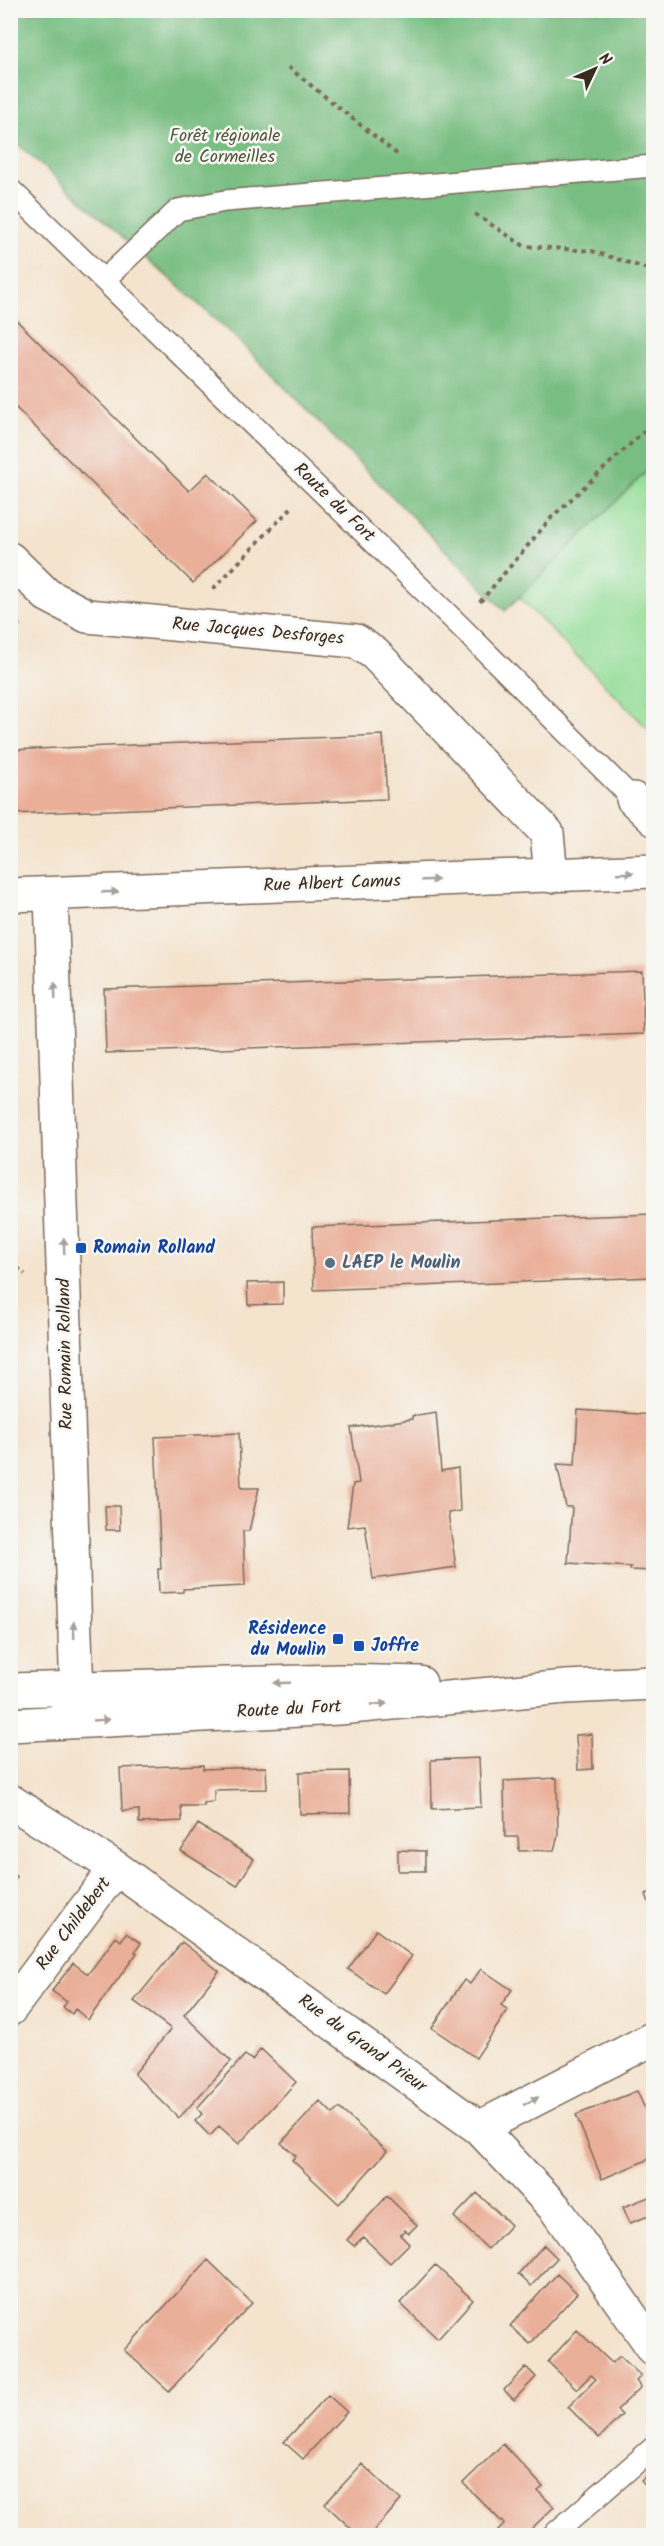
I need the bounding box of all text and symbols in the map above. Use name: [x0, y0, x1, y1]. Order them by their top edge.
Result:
north arrow: [565, 39, 625, 99]
text: N: [592, 47, 617, 72]
park label: Forêt régionale de Cormeilles: [170, 122, 280, 172]
street label: Route du Fort: [286, 456, 383, 551]
street label: Rue Jacques Desforges: [171, 610, 345, 654]
street label: Rue Albert Camus: [263, 867, 401, 901]
one-way arrow: [616, 868, 635, 877]
one-way arrow: [421, 875, 440, 885]
one-way arrow: [100, 887, 119, 896]
one-way arrow: [50, 981, 60, 1000]
place label: Romain Rolland: [93, 1234, 215, 1263]
one-way arrow: [59, 1236, 68, 1255]
marker: Romain Rolland: [74, 1241, 88, 1255]
place label: LAEP le Moulin: [342, 1249, 460, 1278]
marker: LAEP le Moulin: [323, 1256, 337, 1270]
street label: Rue Romain Rolland: [50, 1277, 82, 1430]
place label: Résidence du Moulin: [248, 1615, 326, 1665]
one-way arrow: [69, 1620, 79, 1639]
marker: Résidence du Moulin: [331, 1632, 345, 1646]
place label: Joffre: [371, 1632, 419, 1661]
marker: Joffre: [352, 1639, 366, 1653]
one-way arrow: [272, 1678, 291, 1687]
street label: Route du Fort: [236, 1693, 343, 1727]
one-way arrow: [370, 1699, 389, 1709]
one-way arrow: [91, 1716, 110, 1725]
street label: Rue Childebert: [29, 1870, 120, 1977]
street label: Rue du Grand Prieur: [291, 1987, 433, 2101]
one-way arrow: [523, 2096, 540, 2106]

